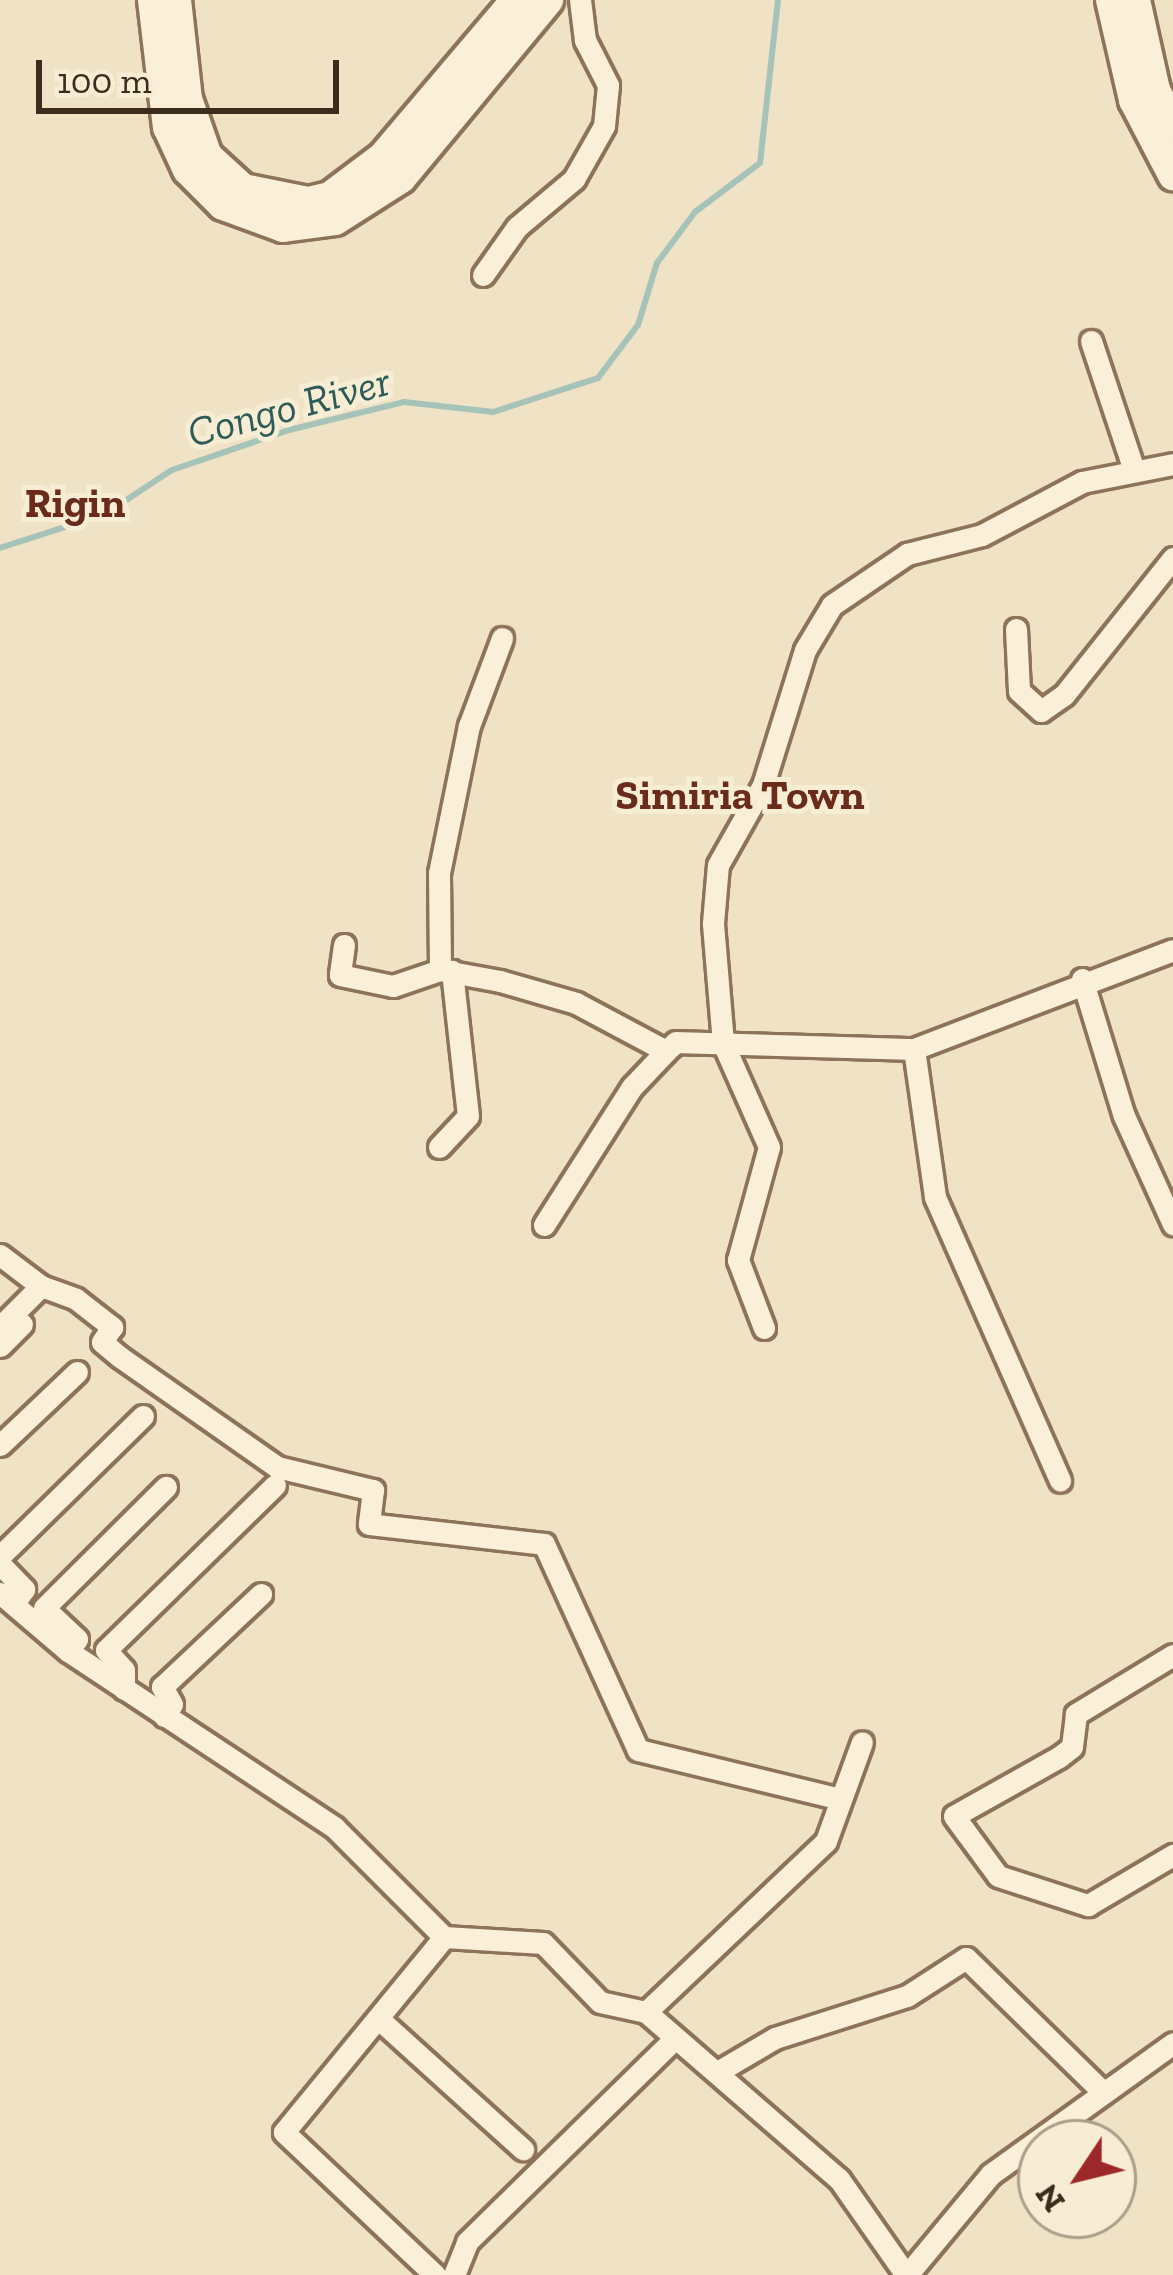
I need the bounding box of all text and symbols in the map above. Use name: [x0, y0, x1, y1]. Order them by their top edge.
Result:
scale bar: [42, 36, 345, 110]
text: 100 m: [57, 59, 152, 102]
water label: Congo River: [182, 356, 396, 458]
district label: Rigin: [25, 478, 125, 528]
district label: Simiria Town: [615, 770, 865, 820]
north arrow: [1017, 2119, 1137, 2239]
text: N: [1026, 2177, 1073, 2220]

